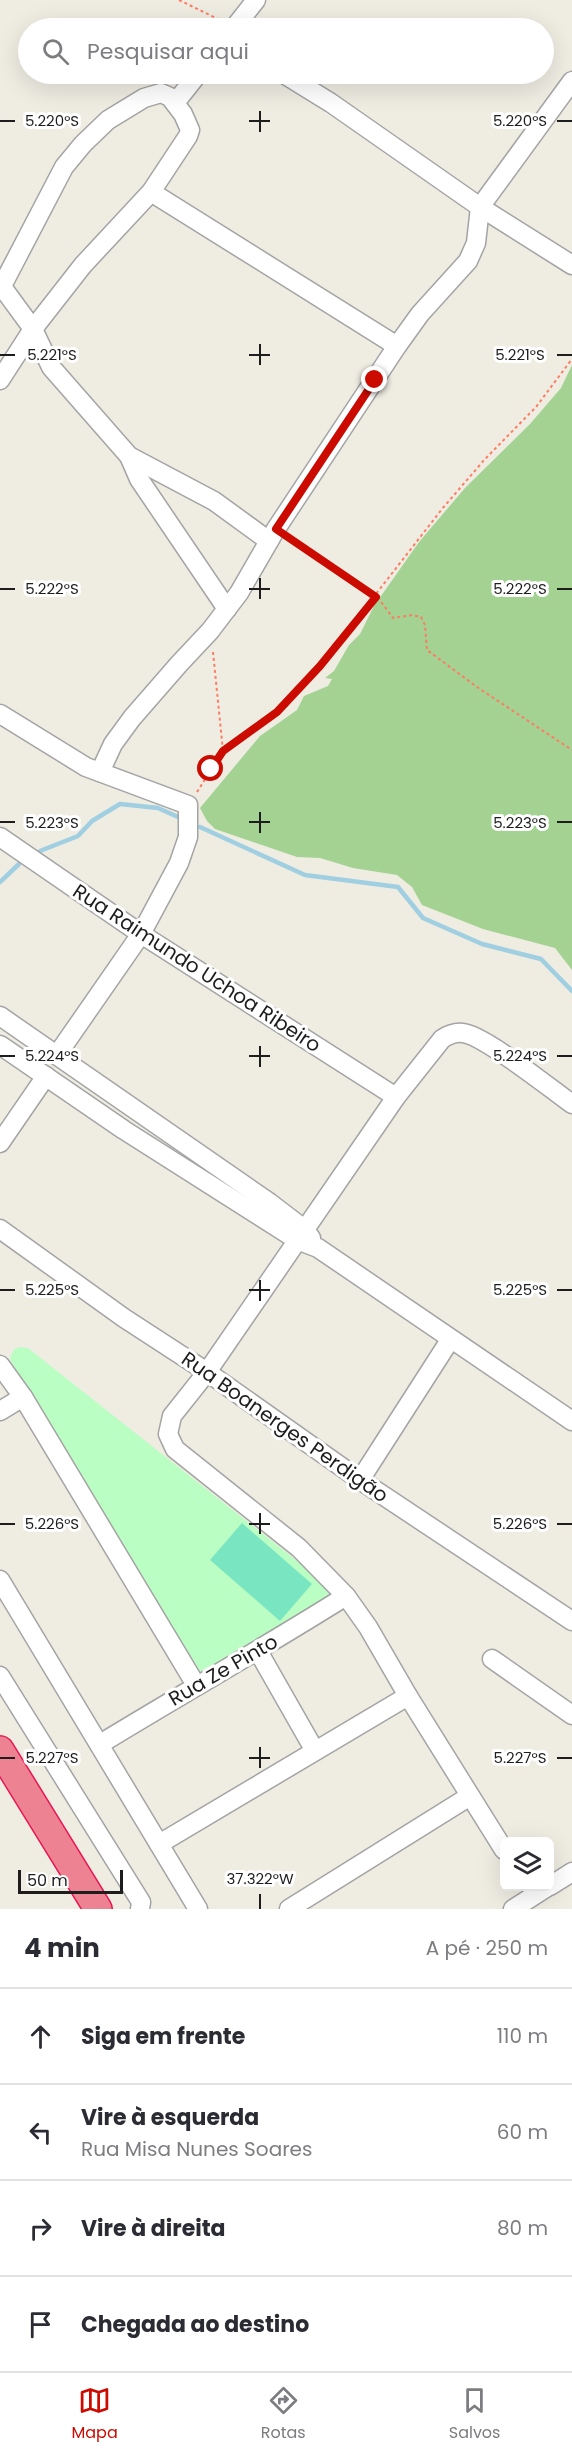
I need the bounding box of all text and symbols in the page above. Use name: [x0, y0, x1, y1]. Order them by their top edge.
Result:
search box: [18, 18, 554, 84]
icon: search: [39, 35, 72, 68]
text: Pesquisar aqui: [87, 36, 249, 67]
text: 5.220°S: [25, 110, 79, 131]
text: 5.220°S: [493, 110, 547, 131]
text: 5.221°S: [27, 344, 77, 365]
text: 5.221°S: [495, 344, 545, 365]
route end: [361, 366, 387, 392]
text: 5.222°S: [25, 578, 79, 599]
text: 5.222°S: [493, 578, 547, 599]
route start: [197, 755, 223, 781]
text: 5.223°S: [25, 812, 79, 833]
text: 5.223°S: [493, 812, 547, 833]
street label: Rua Raimundo Uchoa Ribeiro: [68, 877, 326, 1059]
text: 5.224°S: [25, 1045, 79, 1066]
text: 5.224°S: [493, 1045, 547, 1066]
text: 5.225°S: [25, 1279, 79, 1300]
text: 5.225°S: [493, 1279, 547, 1300]
street label: Rua Boanerges Perdigão: [176, 1345, 394, 1509]
text: 5.226°S: [25, 1513, 79, 1534]
text: 5.226°S: [493, 1513, 547, 1534]
street label: Rua Ze Pinto: [163, 1627, 283, 1713]
text: 5.227°S: [26, 1747, 78, 1768]
text: 5.227°S: [494, 1747, 546, 1768]
map controls: [500, 1837, 554, 1891]
button: layers: [500, 1837, 554, 1891]
scale bar: [18, 1867, 123, 1894]
text: 37.322°W: [226, 1868, 294, 1889]
text: 50 m: [27, 1869, 68, 1892]
text: 4 min: [24, 1930, 100, 1966]
text: A pé · 250 m: [426, 1934, 548, 1962]
icon: ahead: [24, 2020, 57, 2053]
text: Siga em frente: [81, 2021, 245, 2052]
text: 110 m: [497, 2022, 548, 2050]
text: Vire à esquerda: [81, 2102, 259, 2133]
icon: left: [24, 2116, 57, 2149]
text: 60 m: [497, 2118, 548, 2146]
text: Rua Misa Nunes Soares: [81, 2135, 312, 2163]
icon: right: [24, 2212, 57, 2245]
text: Vire à direita: [81, 2213, 226, 2244]
text: 80 m: [497, 2214, 548, 2242]
icon: arrive: [24, 2308, 57, 2341]
text: Chegada ao destino: [81, 2309, 309, 2340]
tab: Mapa: [72, 2384, 118, 2445]
tab: Rotas: [261, 2384, 306, 2445]
tab: Salvos: [449, 2384, 500, 2445]

